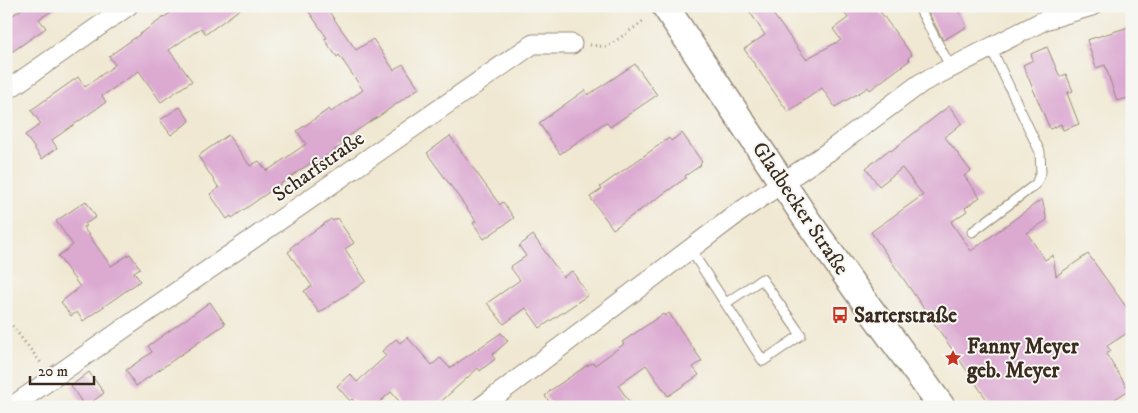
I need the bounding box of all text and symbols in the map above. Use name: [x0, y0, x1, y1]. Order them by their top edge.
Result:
street label: Scharfstraße: [268, 125, 370, 208]
street label: Gladbecker Straße: [746, 137, 854, 280]
place label: Sarterstraße: [854, 303, 957, 329]
bus stop icon: Sarterstraße: [830, 305, 850, 325]
place label: Fanny Meyer geb. Meyer: [966, 334, 1080, 384]
place icon: Fanny Meyer geb. Meyer: [943, 348, 963, 368]
scale bar: [30, 353, 94, 385]
text: 20 m: [38, 362, 68, 381]

